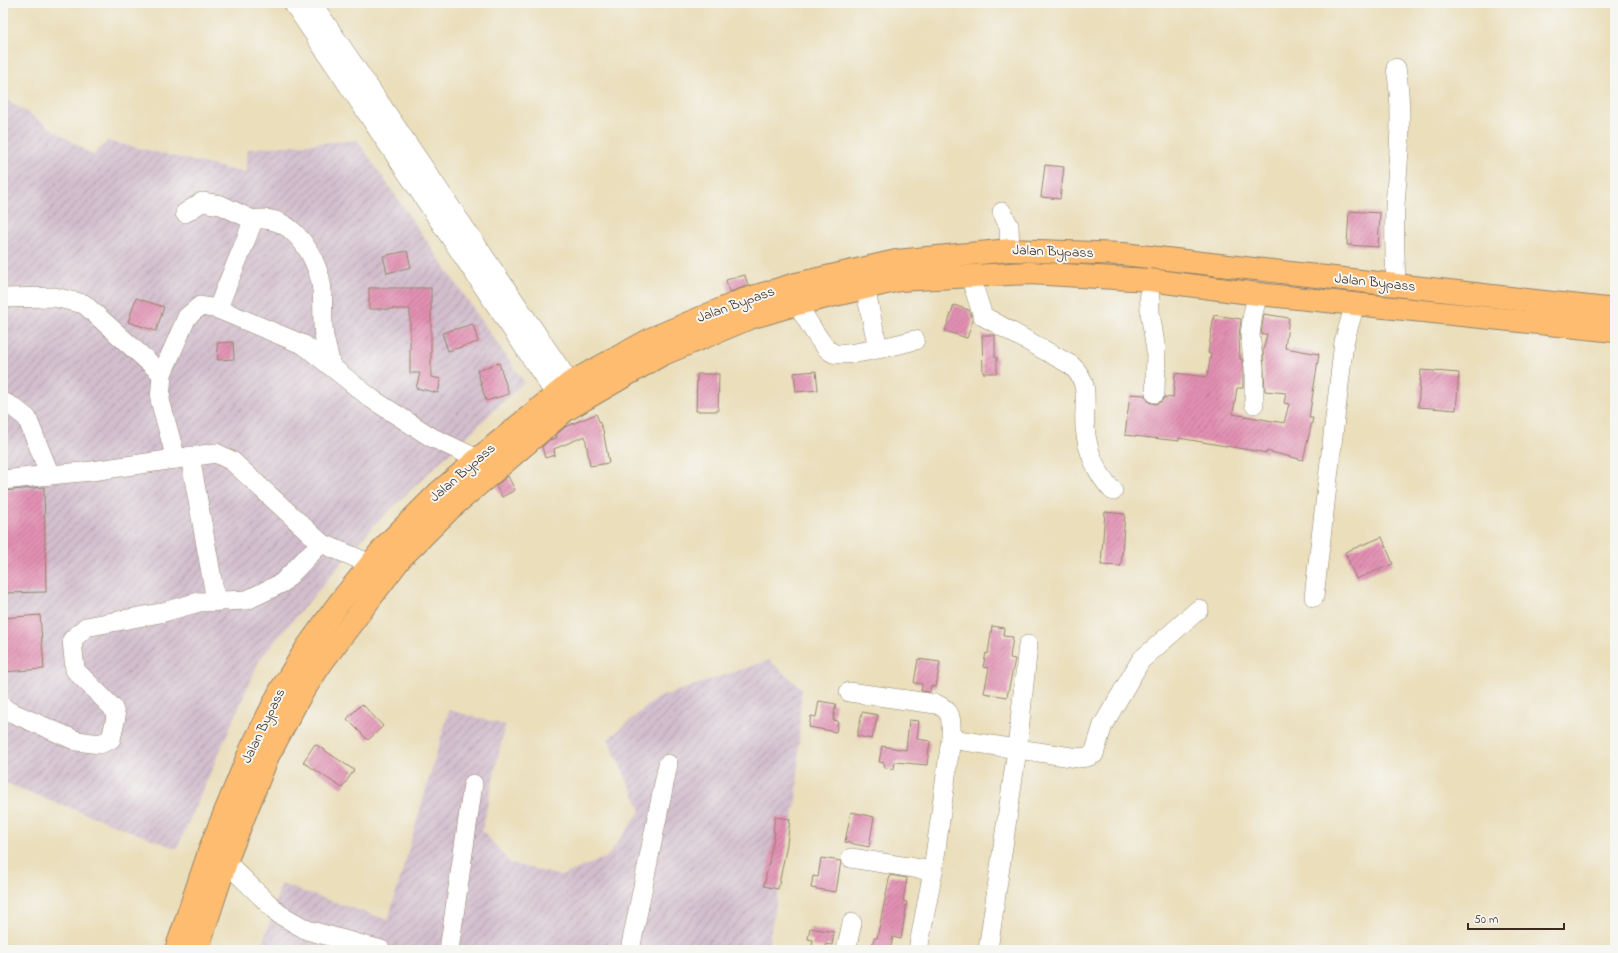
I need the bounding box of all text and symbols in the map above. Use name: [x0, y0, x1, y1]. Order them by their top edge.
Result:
street label: Jalan Bypass: [1012, 240, 1094, 265]
street label: Jalan Bypass: [1333, 268, 1417, 299]
street label: Jalan Bypass: [694, 281, 778, 330]
street label: Jalan Bypass: [425, 438, 501, 508]
street label: Jalan Bypass: [237, 685, 292, 768]
scale bar: [1468, 905, 1564, 931]
text: 50 m: [1474, 911, 1498, 929]

